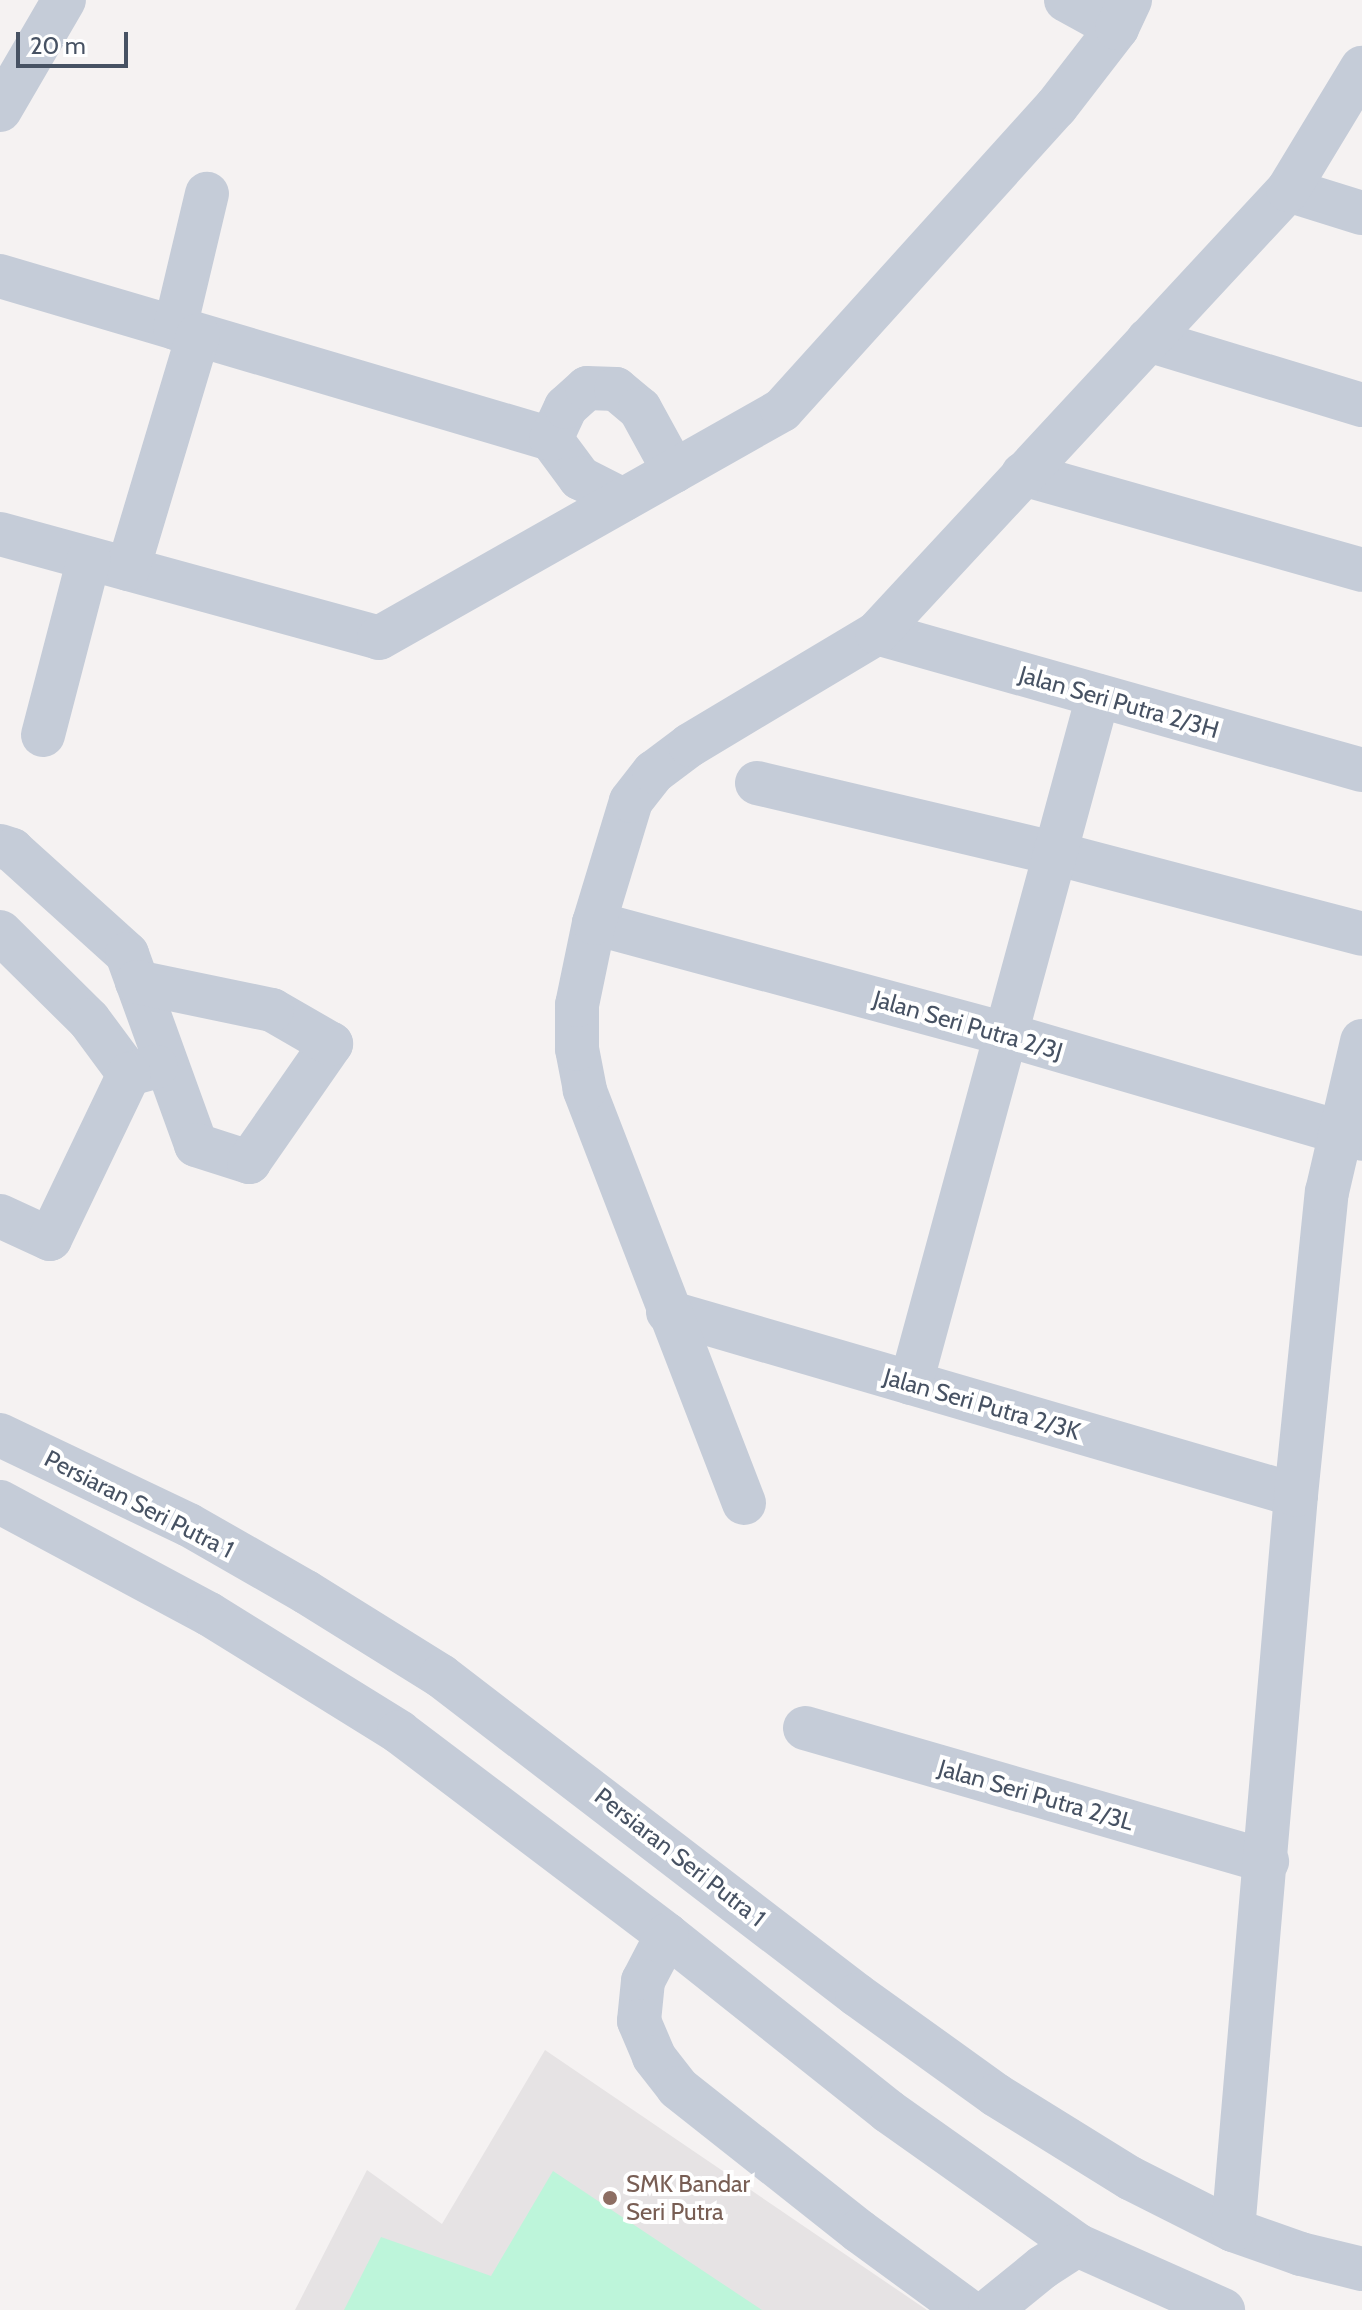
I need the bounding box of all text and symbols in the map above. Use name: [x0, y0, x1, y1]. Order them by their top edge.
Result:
scale bar: [20, 16, 132, 66]
text: 20 m: [30, 31, 86, 60]
street label: Jalan Seri Putra 2/3H: [1016, 660, 1222, 744]
street label: Jalan Seri Putra 2/3J: [870, 984, 1066, 1066]
street label: Jalan Seri Putra 2/3K: [880, 1362, 1084, 1446]
street label: Persiaran Seri Putra 1: [40, 1444, 238, 1564]
street label: Jalan Seri Putra 2/3L: [935, 1753, 1137, 1837]
street label: Persiaran Seri Putra 1: [589, 1782, 771, 1932]
place label: SMK Bandar Seri Putra: [626, 2170, 750, 2226]
marker: SMK Bandar Seri Putra: [601, 2189, 619, 2207]

